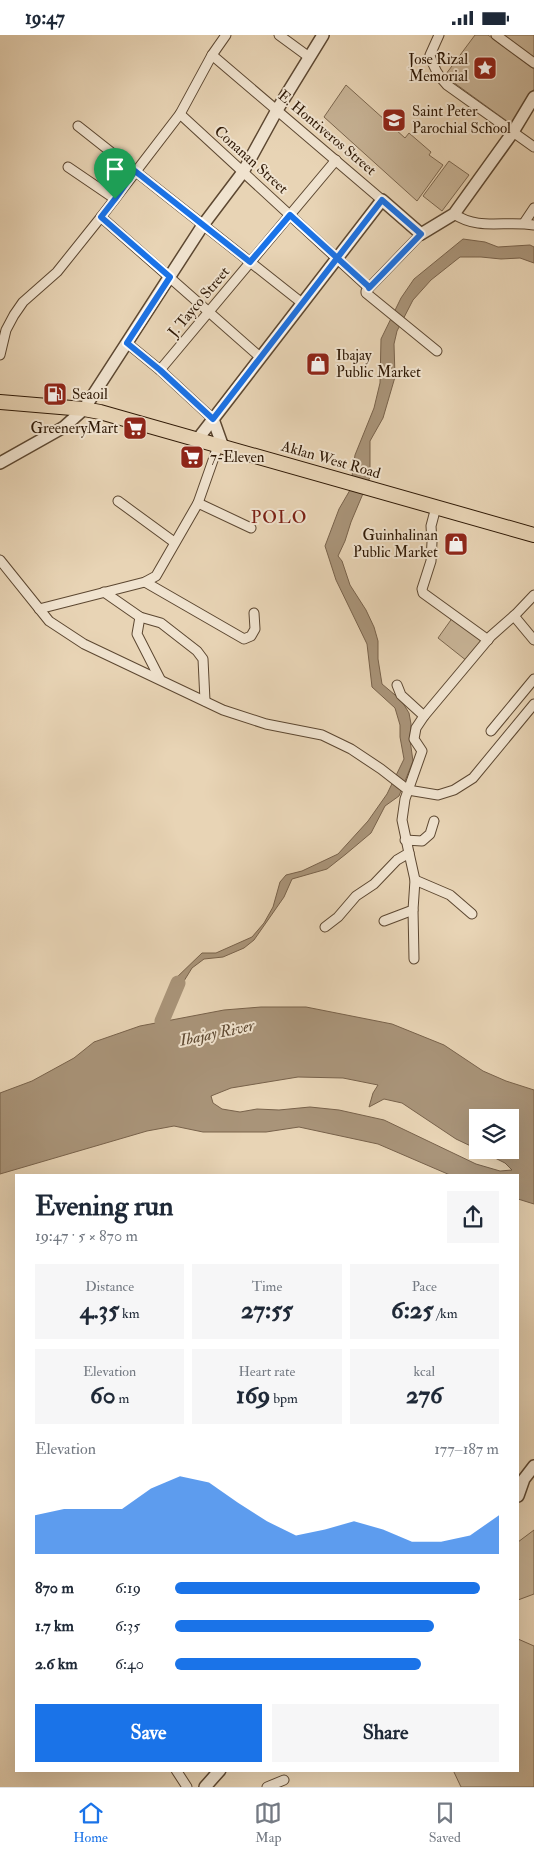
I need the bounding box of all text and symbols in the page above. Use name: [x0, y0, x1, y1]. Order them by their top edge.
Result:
text: 19:47: [25, 6, 65, 30]
place label: Jose Rizal Memorial: [407, 50, 468, 86]
place icon: Jose Rizal Memorial: [472, 55, 498, 81]
street label: E. Hontiveros Street: [274, 86, 380, 180]
place label: Saint Peter Parochial School: [412, 102, 511, 138]
school or university icon: Saint Peter Parochial School: [381, 107, 407, 133]
street label: Conanan Street: [210, 122, 292, 198]
pin: [94, 148, 136, 199]
icon: arrive: [101, 155, 129, 183]
street label: J. Tayco Street: [163, 263, 235, 343]
place label: Ibajay Public Market: [336, 346, 421, 382]
shop icon: Ibajay Public Market: [305, 351, 331, 377]
fuel station icon: Seaoil: [42, 381, 68, 407]
place label: Seaoil: [72, 385, 108, 404]
supermarket icon: GreeneryMart: [122, 415, 148, 441]
place label: GreeneryMart: [30, 419, 118, 438]
street label: Aklan West Road: [278, 436, 383, 483]
supermarket icon: 7-Eleven: [179, 444, 205, 470]
place label: 7-Eleven: [210, 448, 265, 467]
district label: POLO: [251, 506, 307, 529]
place label: Guinhalinan Public Market: [353, 526, 438, 562]
shop icon: Guinhalinan Public Market: [443, 531, 469, 557]
water label: Ibajay River: [177, 1015, 257, 1051]
map controls: [469, 1109, 519, 1159]
button: layers: [469, 1109, 519, 1159]
text: Evening run: [35, 1189, 173, 1224]
button: share: [447, 1191, 499, 1243]
text: 19:47 · 5 × 870 m: [35, 1226, 138, 1246]
text: Distance: [85, 1278, 134, 1295]
text: Time: [252, 1278, 282, 1295]
text: Pace: [412, 1278, 437, 1295]
text: 4.35: [80, 1295, 119, 1326]
text: 27:55: [241, 1295, 293, 1326]
text: 6:25: [391, 1295, 433, 1326]
text: km: [119, 1305, 140, 1322]
text: /km: [433, 1305, 458, 1322]
text: Elevation: [83, 1363, 136, 1380]
text: Heart rate: [238, 1363, 295, 1380]
text: kcal: [414, 1363, 435, 1380]
text: 60: [90, 1380, 115, 1411]
text: 169: [236, 1380, 270, 1411]
text: 276: [406, 1380, 443, 1411]
text: m: [115, 1390, 129, 1407]
text: bpm: [270, 1390, 298, 1407]
text: Elevation: [35, 1439, 96, 1459]
text: 177–187 m: [434, 1439, 499, 1459]
text: 870 m: [35, 1578, 74, 1598]
text: 6:19: [115, 1578, 141, 1598]
text: 1.7 km: [35, 1616, 74, 1636]
text: 6:35: [115, 1616, 140, 1636]
text: 2.6 km: [35, 1654, 78, 1674]
text: 6:40: [115, 1654, 144, 1674]
button: Save: [35, 1704, 262, 1762]
button: Share: [272, 1704, 499, 1762]
tab: Home: [73, 1799, 108, 1846]
tab: Map: [254, 1799, 282, 1846]
tab: Saved: [429, 1799, 461, 1846]

